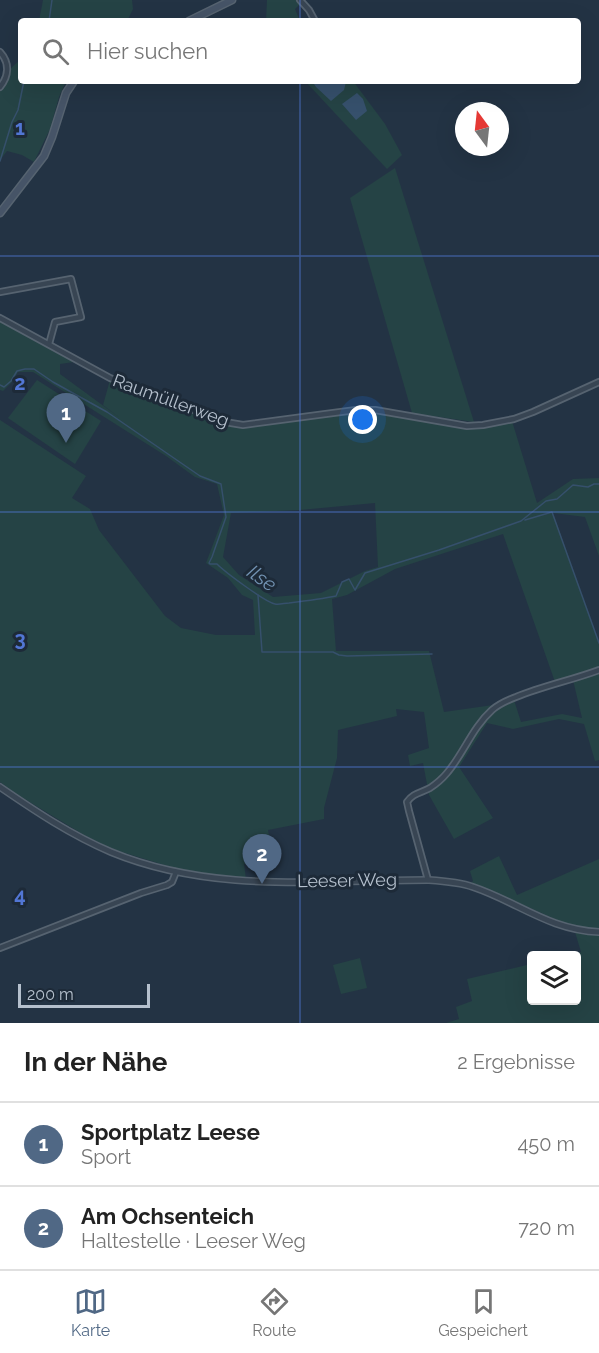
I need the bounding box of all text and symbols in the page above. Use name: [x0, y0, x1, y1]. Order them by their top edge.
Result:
search box: [18, 18, 581, 84]
icon: search: [39, 35, 72, 68]
text: Hier suchen: [87, 38, 208, 64]
north arrow: [455, 102, 509, 156]
text: 1: [15, 116, 25, 140]
street label: Raumüllerweg: [110, 369, 232, 431]
text: 2: [14, 371, 26, 395]
pin: 1: [46, 394, 86, 443]
your location: [348, 405, 377, 434]
water label: Ilse: [243, 559, 282, 597]
text: 3: [14, 627, 26, 651]
pin: 2: [242, 834, 282, 884]
street label: Leeser Weg: [297, 869, 397, 891]
text: 4: [14, 883, 26, 907]
map controls: [527, 951, 581, 1005]
button: layers: [527, 951, 581, 1005]
scale bar: [18, 981, 150, 1008]
text: 200 m: [27, 985, 74, 1004]
text: In der Nähe: [24, 1047, 167, 1077]
text: 2 Ergebnisse: [457, 1050, 575, 1074]
text: Sportplatz Leese: [81, 1119, 260, 1145]
text: 1: [39, 1132, 48, 1156]
text: 450 m: [517, 1132, 575, 1156]
text: Sport: [81, 1145, 131, 1169]
text: Am Ochsenteich: [81, 1203, 254, 1229]
text: 2: [38, 1216, 49, 1240]
text: 720 m: [518, 1216, 575, 1240]
text: Haltestelle · Leeser Weg: [81, 1229, 306, 1253]
tab: Karte: [71, 1285, 110, 1340]
tab: Route: [252, 1285, 296, 1340]
tab: Gespeichert: [438, 1285, 528, 1340]

